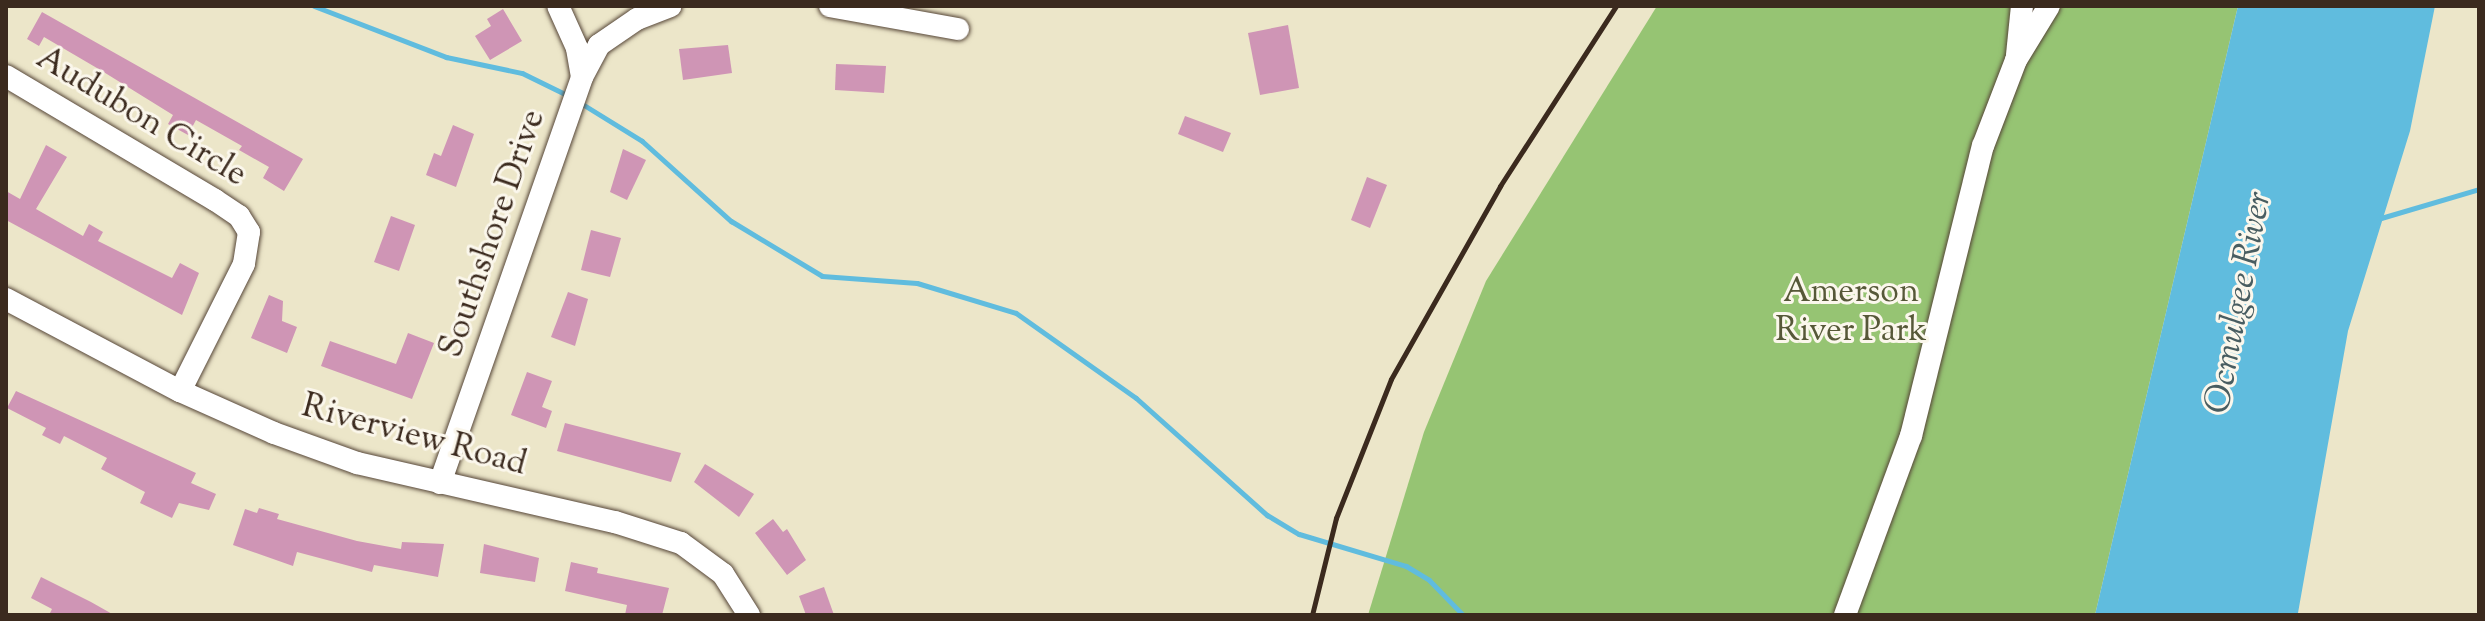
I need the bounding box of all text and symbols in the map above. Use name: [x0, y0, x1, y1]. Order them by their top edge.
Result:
street label: Audubon Circle: [28, 38, 254, 196]
street label: Southshore Drive: [432, 105, 554, 363]
water label: Ocmulgee River: [2197, 188, 2283, 418]
park label: Amerson River Park: [1775, 272, 1927, 352]
street label: Riverview Road: [297, 386, 531, 486]

